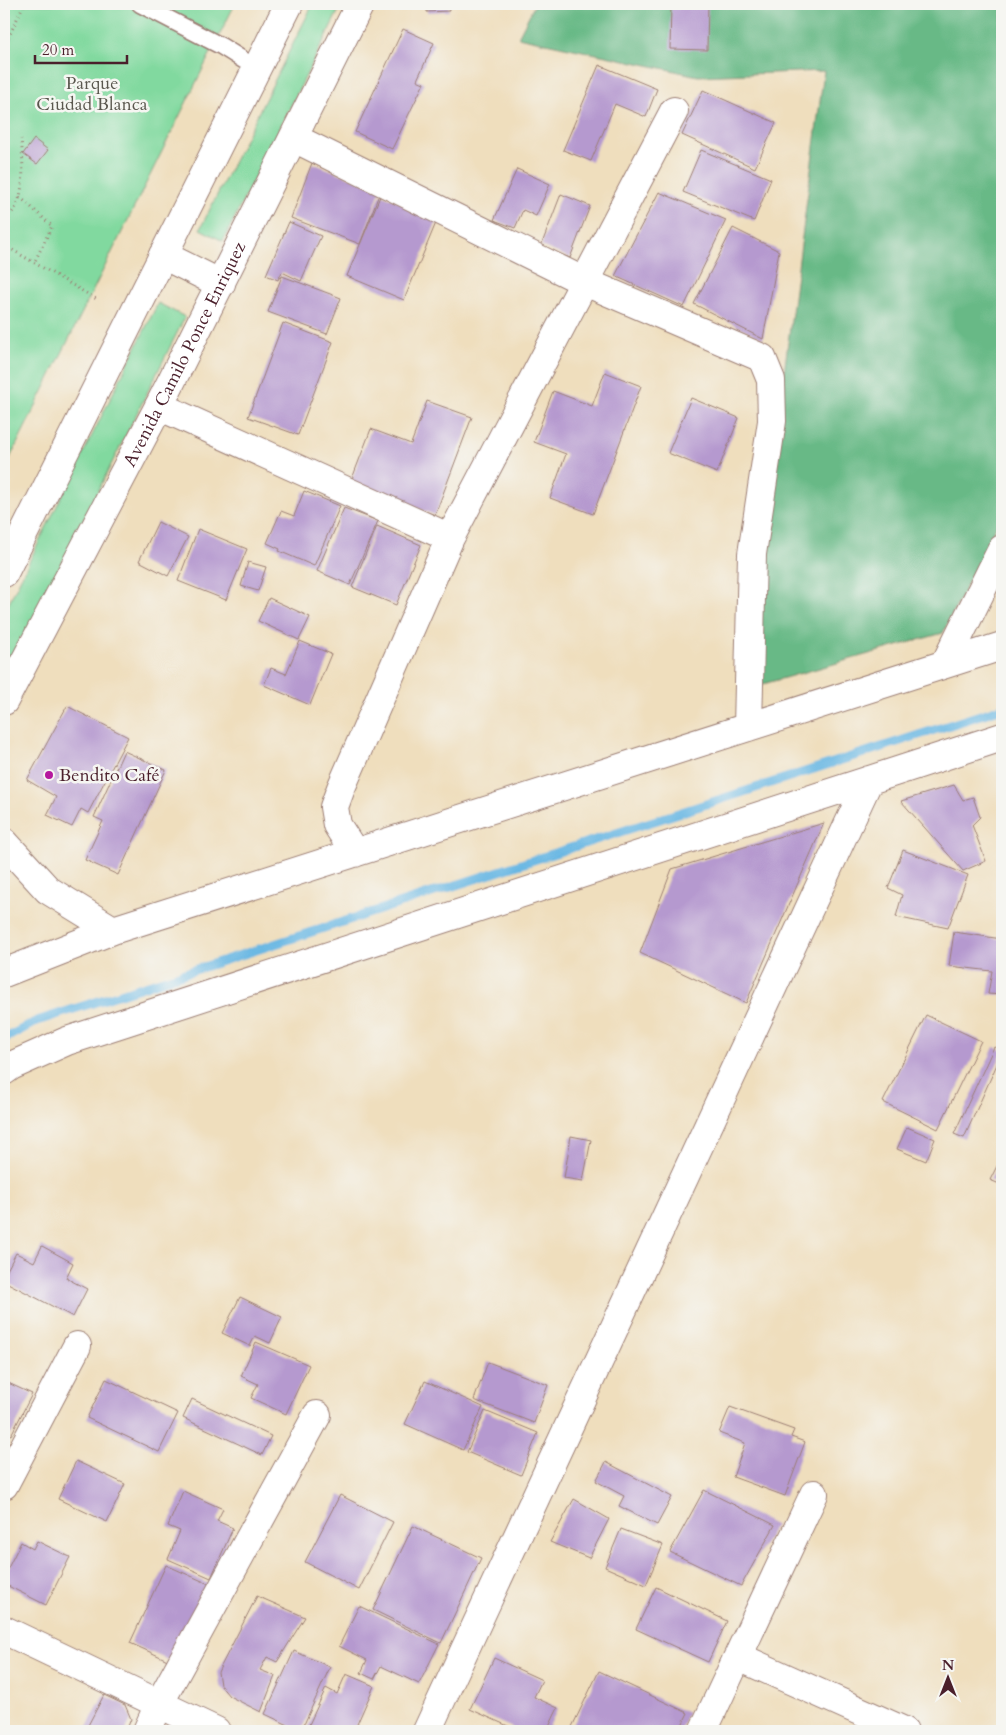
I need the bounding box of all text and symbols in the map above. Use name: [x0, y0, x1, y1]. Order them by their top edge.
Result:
scale bar: [35, 32, 128, 64]
text: 20 m: [42, 40, 74, 60]
park label: Parque Ciudad Blanca: [36, 71, 148, 117]
street label: Avenida Camilo Ponce Enriquez: [117, 237, 252, 471]
place label: Bendito Café: [59, 763, 160, 788]
marker: Bendito Café: [43, 769, 55, 781]
north arrow: [924, 1652, 974, 1702]
text: N: [942, 1656, 954, 1675]

